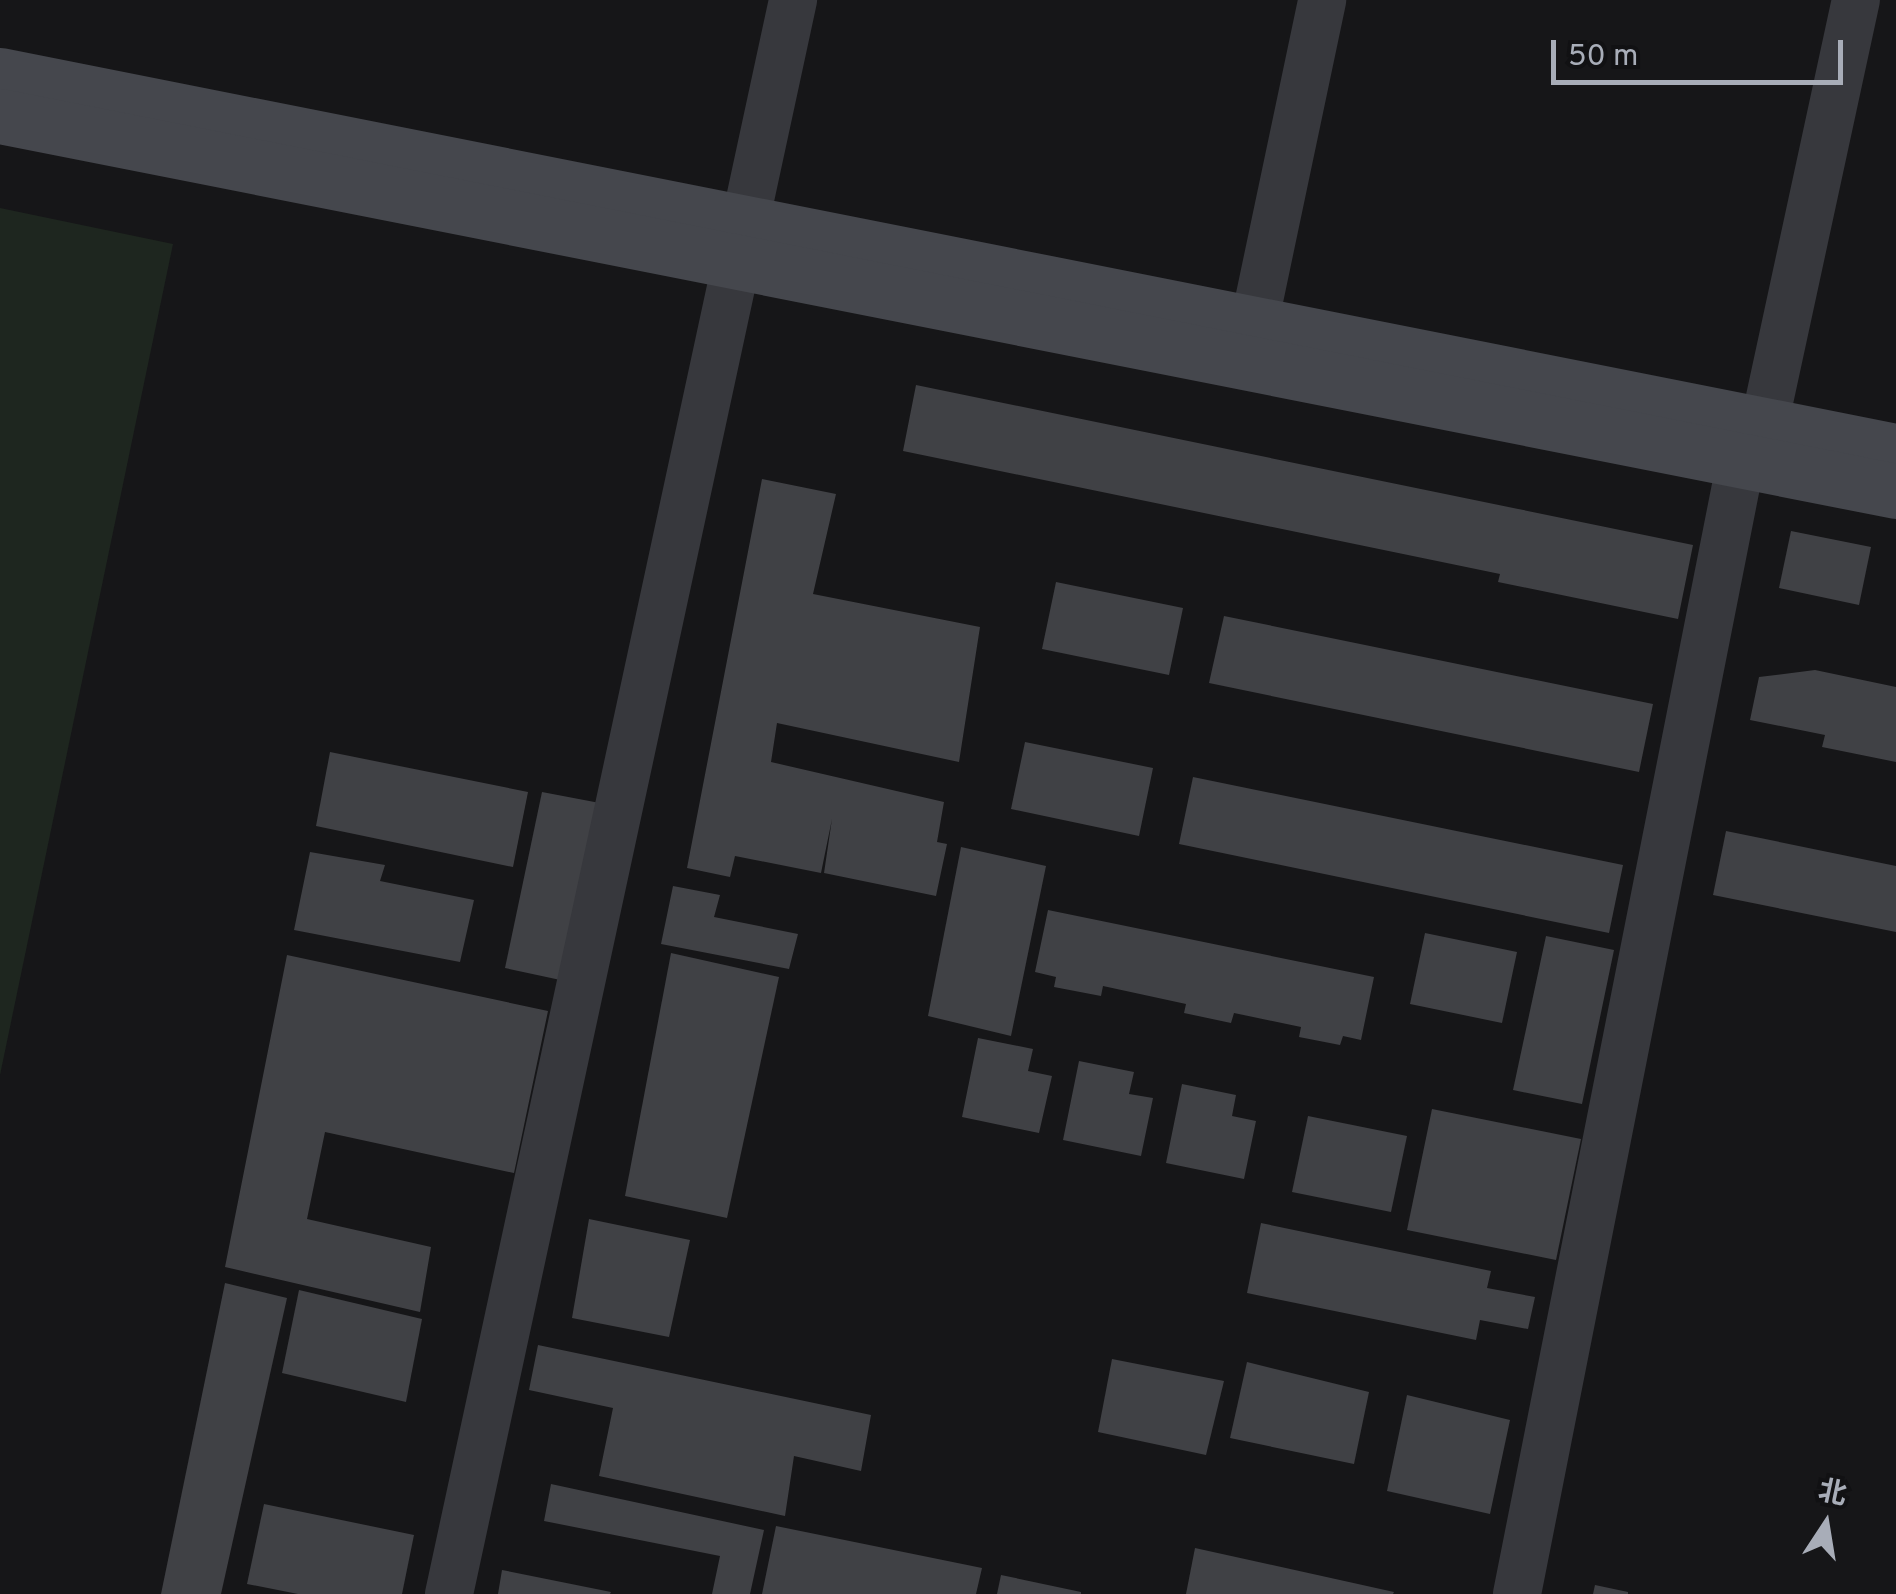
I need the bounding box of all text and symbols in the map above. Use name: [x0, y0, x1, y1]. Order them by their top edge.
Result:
scale bar: [1556, 20, 1848, 82]
text: 50 m: [1568, 39, 1638, 76]
north arrow: [1776, 1474, 1876, 1574]
text: 北: [1815, 1474, 1850, 1515]

